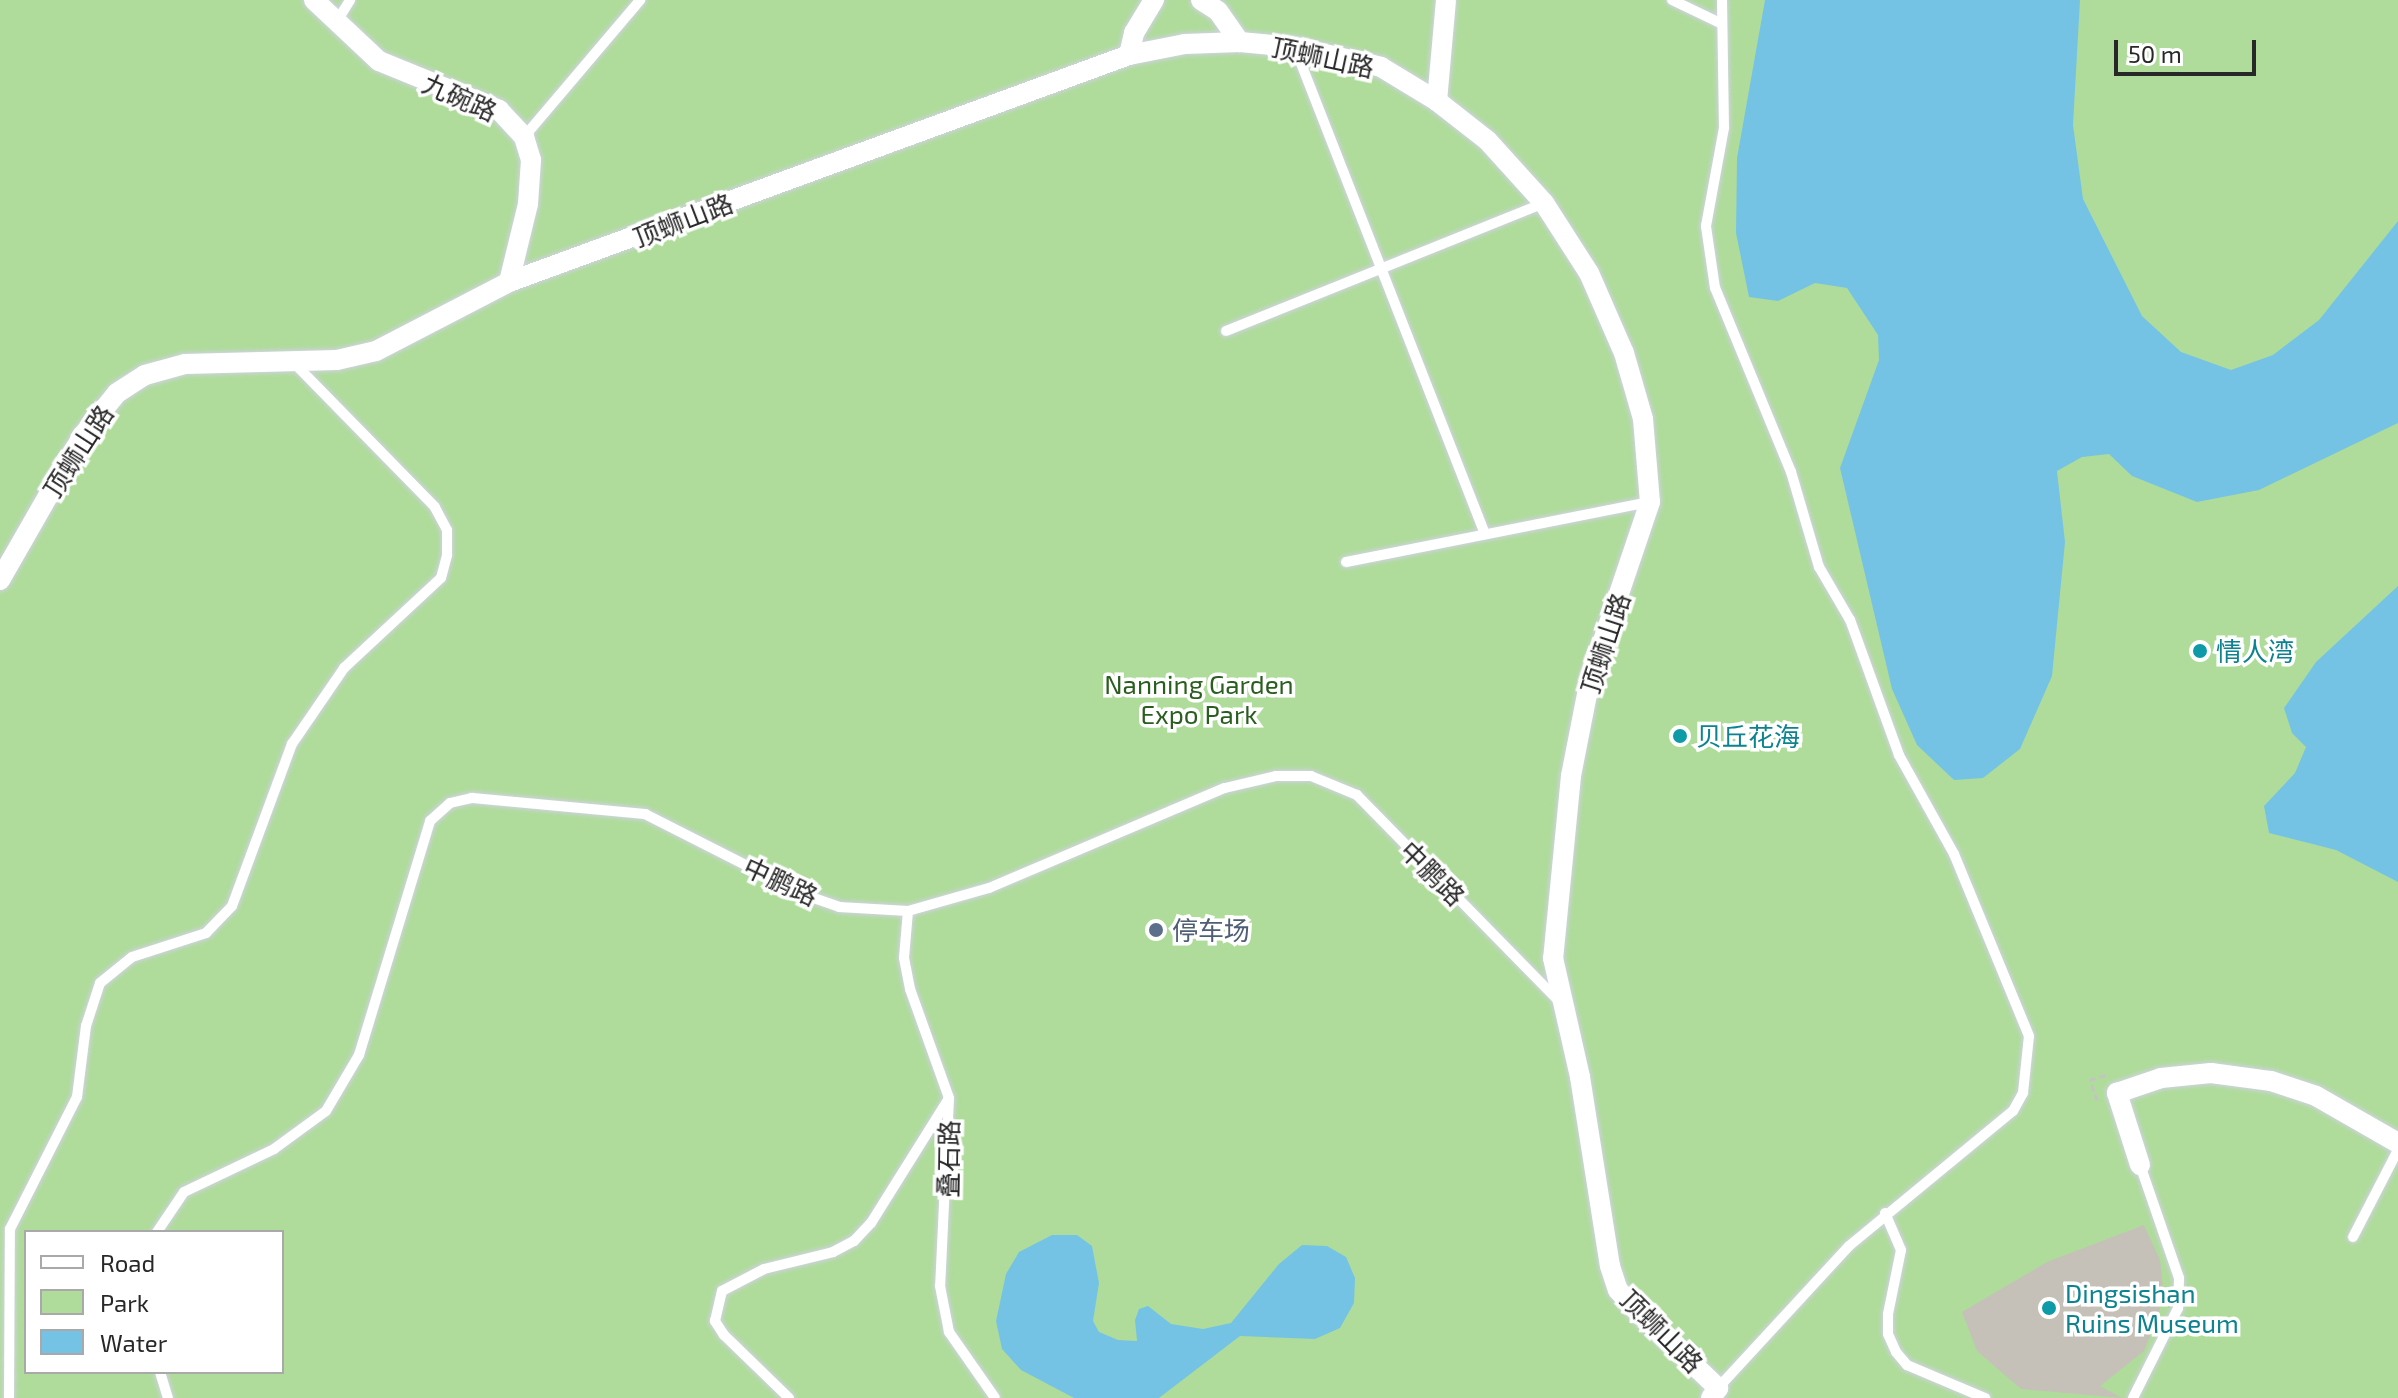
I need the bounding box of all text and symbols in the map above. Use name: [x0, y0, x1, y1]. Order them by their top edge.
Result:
scale bar: [2118, 24, 2260, 74]
street label: 顶蛳山路: [1269, 31, 1377, 83]
text: 50 m: [2128, 39, 2182, 68]
street label: 九碗路: [418, 67, 502, 127]
street label: 顶蛳山路: [629, 187, 737, 253]
street label: 顶蛳山路: [37, 399, 119, 503]
street label: 顶蛳山路: [1574, 589, 1636, 697]
place label: 情人湾: [2216, 635, 2294, 667]
marker: 情人湾: [2191, 642, 2209, 660]
park label: Nanning Garden Expo Park: [1104, 668, 1294, 730]
place label: 贝丘花海: [1696, 720, 1800, 752]
marker: 贝丘花海: [1671, 727, 1689, 745]
street label: 中鹏路: [1394, 834, 1472, 912]
street label: 中鹏路: [739, 850, 823, 912]
place label: 停车场: [1172, 914, 1250, 946]
marker: 停车场: [1147, 921, 1165, 939]
street label: 叠石路: [932, 1120, 964, 1198]
legend: [24, 1230, 284, 1374]
text: Road: [100, 1248, 155, 1277]
place label: Dingsishan Ruins Museum: [2065, 1277, 2239, 1338]
street label: 顶蛳山路: [1614, 1283, 1710, 1379]
text: Park: [100, 1288, 149, 1317]
marker: Dingsishan Ruins Museum: [2040, 1299, 2058, 1317]
text: Water: [100, 1328, 167, 1357]

